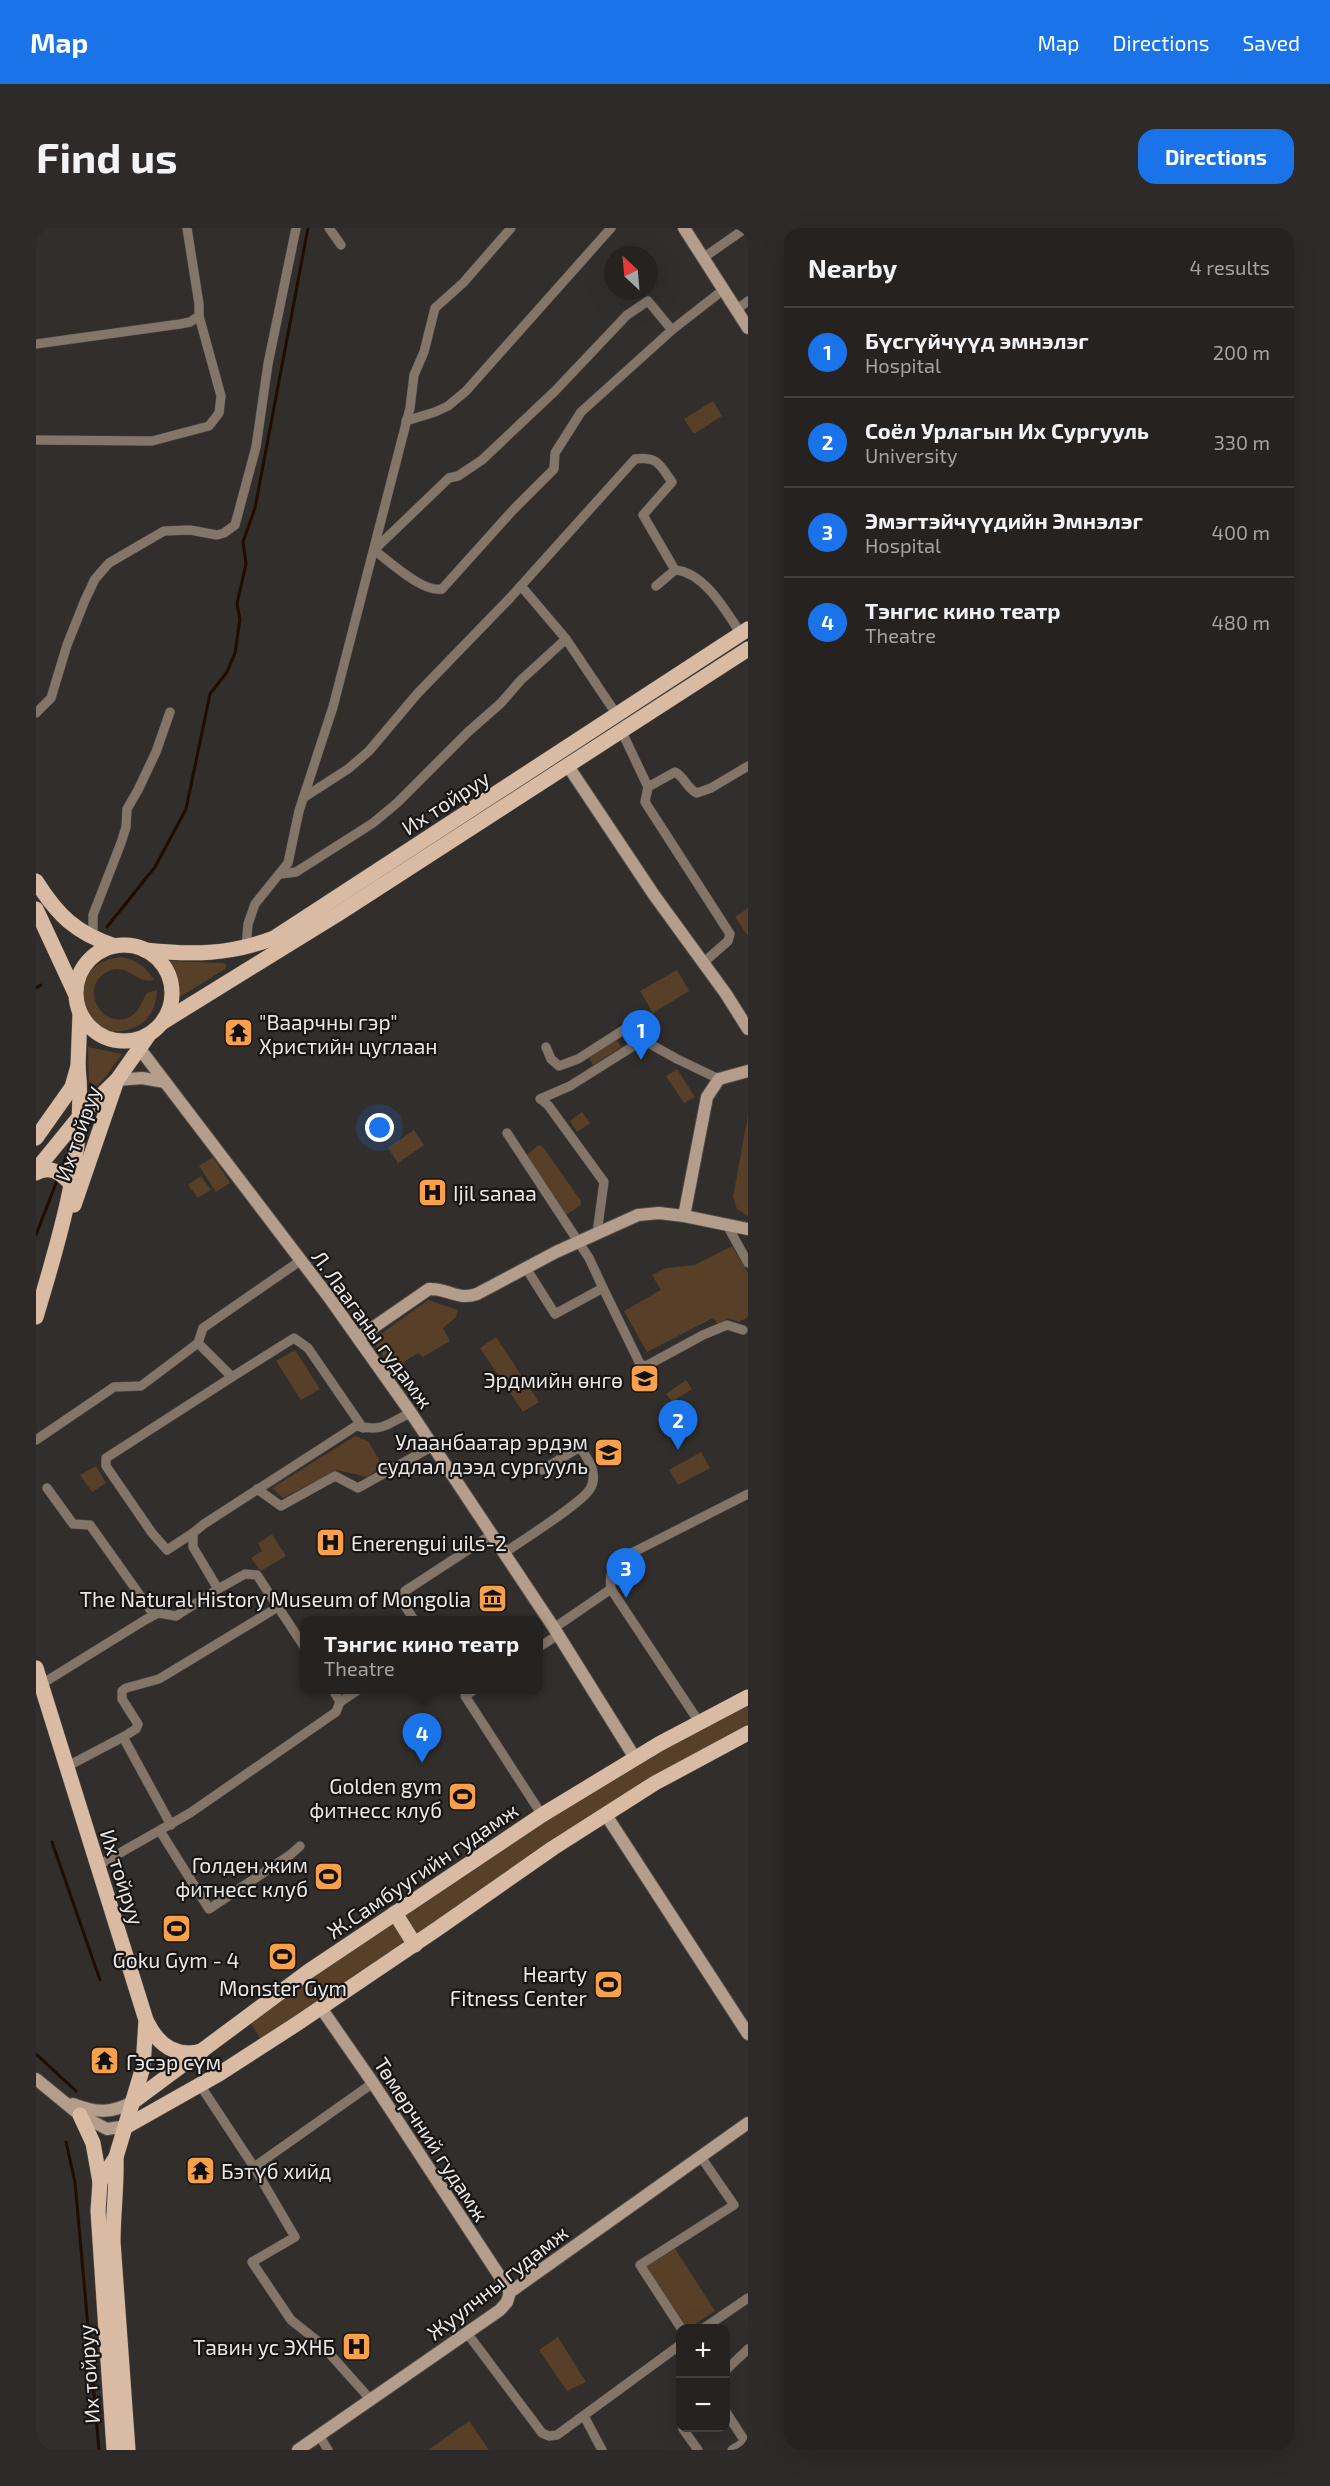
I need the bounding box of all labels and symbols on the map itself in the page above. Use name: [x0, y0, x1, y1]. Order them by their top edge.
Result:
north arrow: [604, 246, 658, 300]
street label: Их тойруу: [397, 764, 494, 840]
place label: "Ваарчны гэр" Христийн цуглаан: [259, 1009, 438, 1059]
pin: 1: [622, 1010, 660, 1060]
temple icon: "Ваарчны гэр" Христийн цуглаан: [222, 1017, 254, 1049]
street label: Их тойруу: [49, 1082, 106, 1184]
your location: [365, 1113, 394, 1142]
hospital icon: Ijil sanaa: [416, 1176, 448, 1208]
place label: Ijil sanaa: [453, 1180, 537, 1206]
street label: Л. Лааганы гудамж: [306, 1245, 439, 1414]
school or university icon: Эрдмийн өнгө: [628, 1363, 660, 1395]
place label: Эрдмийн өнгө: [483, 1367, 623, 1392]
pin: 2: [658, 1400, 698, 1450]
place label: Улаанбаатар эрдэм судлал дээд сургууль: [377, 1429, 588, 1479]
school or university icon: Улаанбаатар эрдэм судлал дээд сургууль: [593, 1437, 625, 1469]
hospital icon: Enerengui uils-2: [314, 1526, 346, 1558]
place label: Enerengui uils-2: [351, 1530, 507, 1555]
pin: 3: [606, 1548, 646, 1598]
museum icon: The Natural History Museum of Mongolia: [476, 1582, 508, 1614]
place label: The Natural History Museum of Mongolia: [80, 1586, 471, 1611]
pin: 4: [402, 1714, 442, 1763]
place label: Golden gym фитнесс клуб: [309, 1773, 442, 1823]
sports icon: Golden gym фитнесс клуб: [447, 1781, 479, 1813]
street label: Ж.Самбуугийн гудамж: [322, 1797, 523, 1944]
street label: Их тойруу: [95, 1826, 150, 1928]
place label: Голден жим фитнесс клуб: [175, 1852, 308, 1902]
sports icon: Голден жим фитнесс клуб: [313, 1860, 345, 1892]
sports icon: Goku Gym - 4: [160, 1912, 192, 1944]
sports icon: Monster Gym: [267, 1940, 299, 1972]
place label: Goku Gym - 4: [113, 1947, 239, 1972]
place label: Hearty Fitness Center: [450, 1961, 588, 2010]
sports icon: Hearty Fitness Center: [592, 1969, 624, 2001]
place label: Monster Gym: [219, 1975, 347, 2000]
temple icon: Гэсэр сүм: [89, 2045, 121, 2077]
place label: Гэсэр сүм: [126, 2049, 221, 2074]
street label: Төмөрчний гудамж: [369, 2052, 494, 2226]
temple icon: Бэтүб хийд: [184, 2154, 216, 2186]
place label: Бэтүб хийд: [221, 2158, 331, 2183]
street label: Жуулчны гудамж: [422, 2219, 573, 2345]
street label: Их тойруу: [72, 2324, 105, 2424]
hospital icon: Тавин ус ЭХНБ: [340, 2330, 372, 2362]
place label: Тавин ус ЭХНБ: [193, 2334, 335, 2360]

